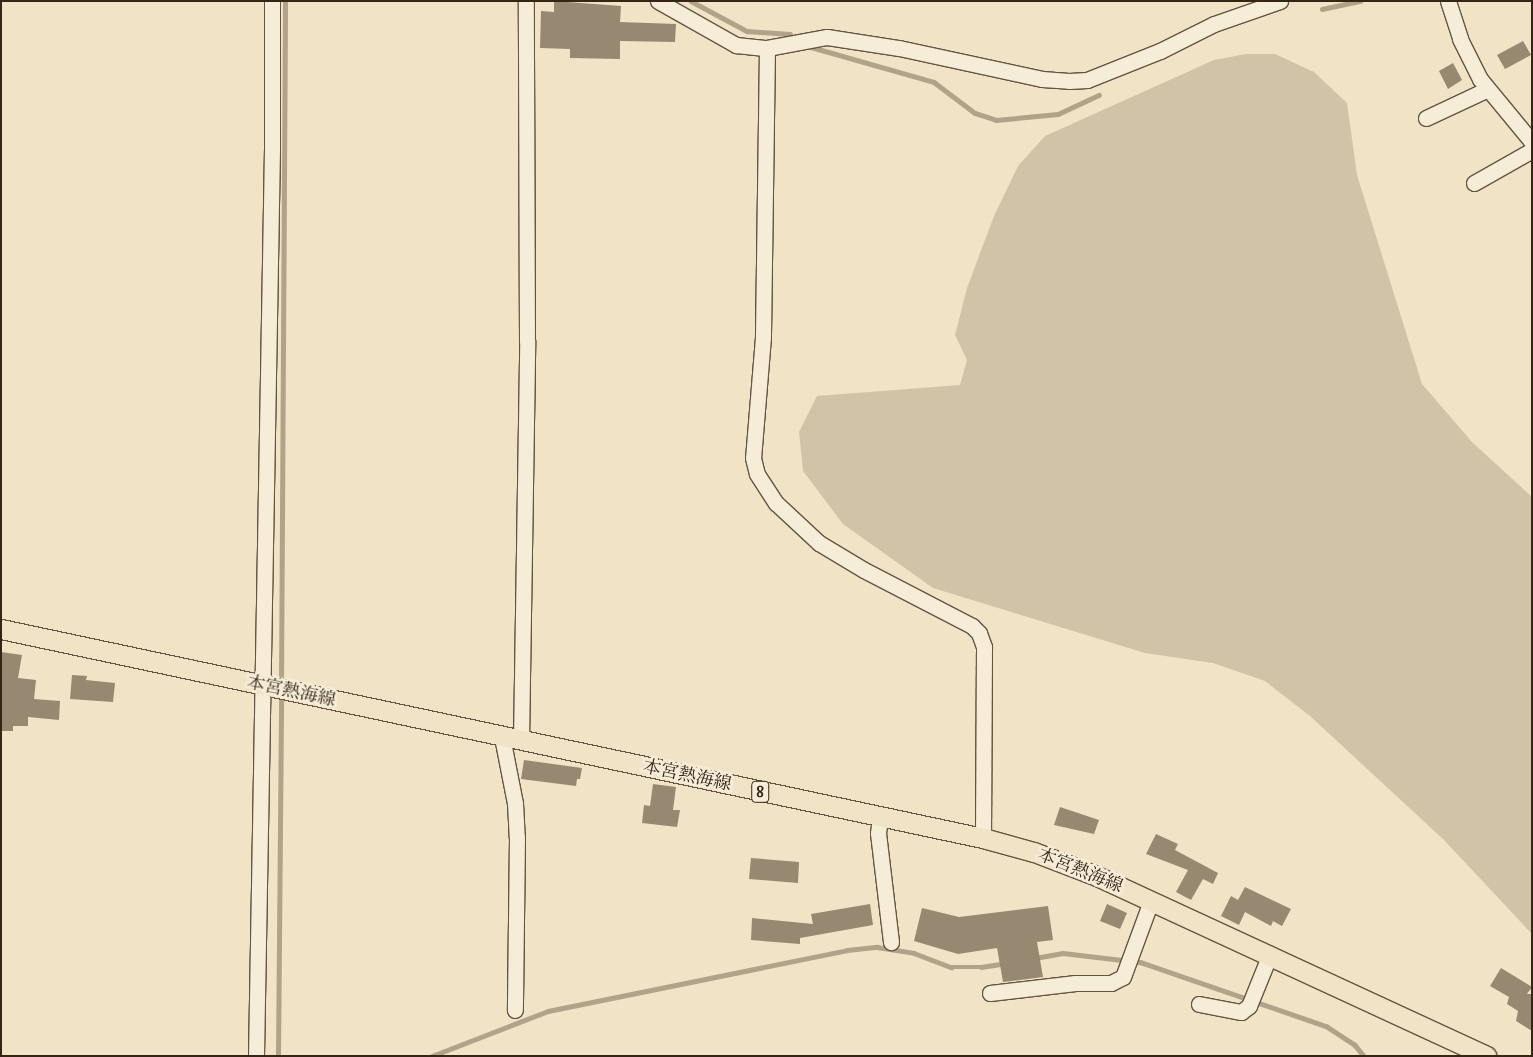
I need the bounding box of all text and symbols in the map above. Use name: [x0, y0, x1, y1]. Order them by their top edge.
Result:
street label: 本宮熱海線: [245, 672, 337, 712]
street label: 本宮熱海線: [641, 756, 733, 796]
road number: 8: [750, 779, 770, 806]
street label: 本宮熱海線: [1034, 844, 1126, 898]

